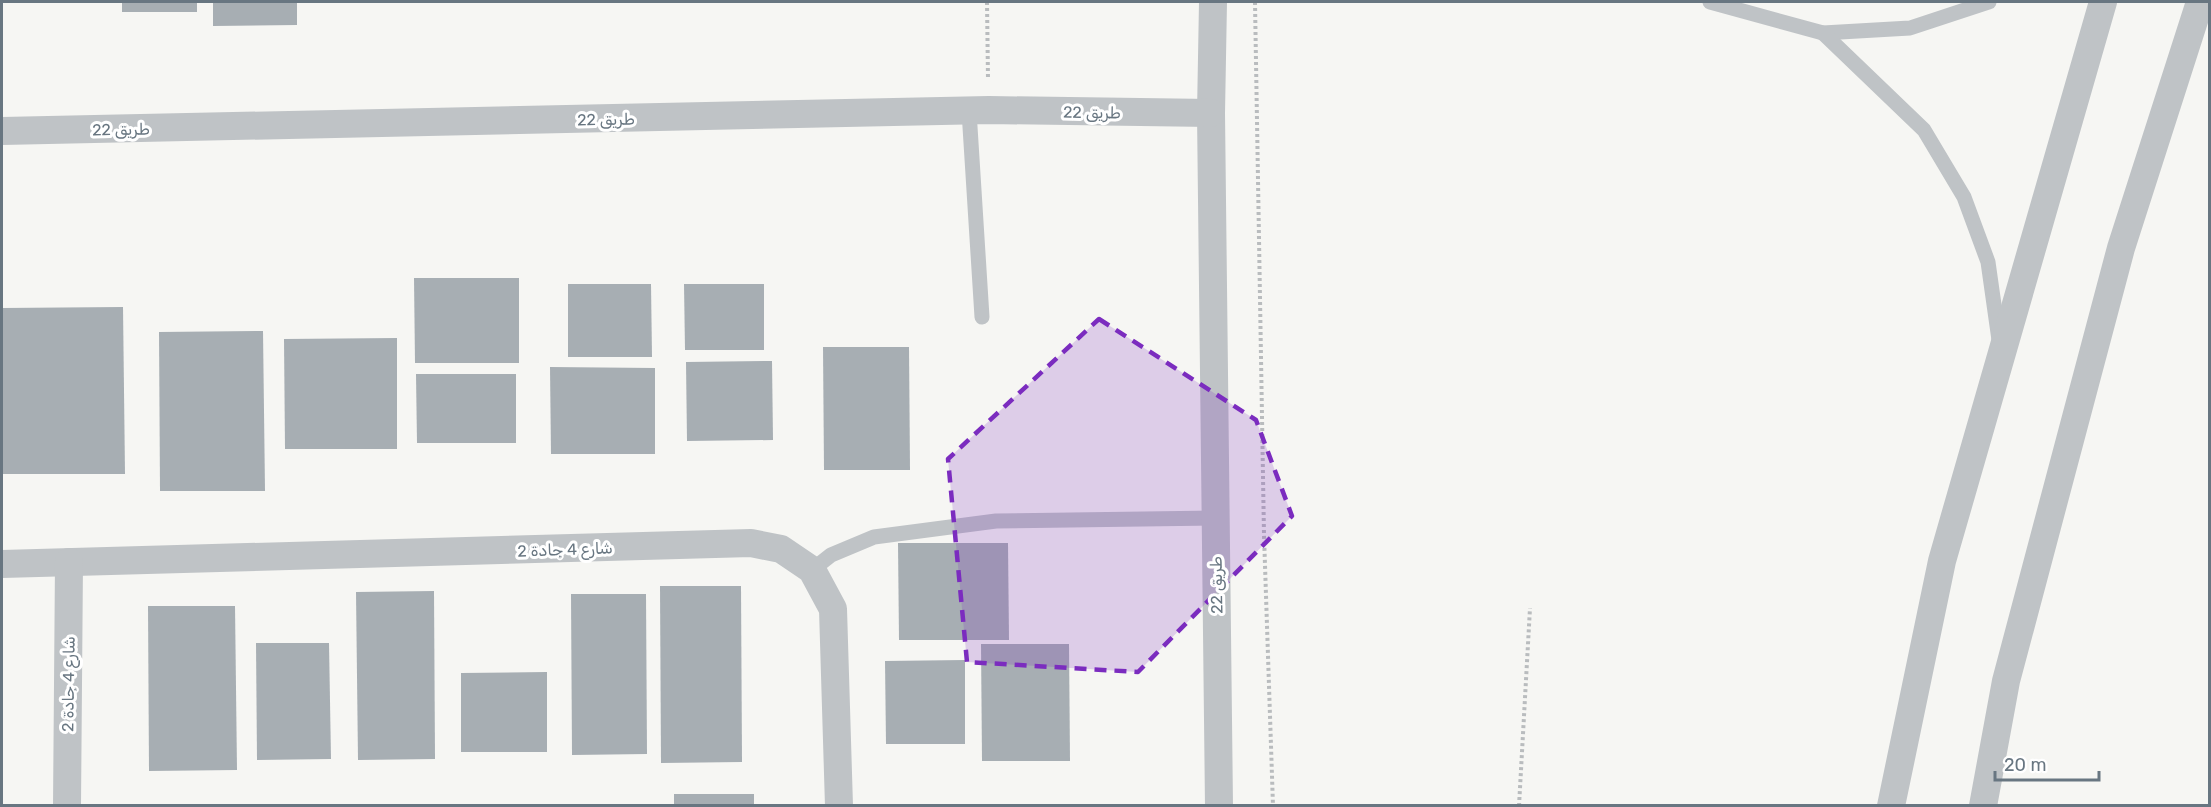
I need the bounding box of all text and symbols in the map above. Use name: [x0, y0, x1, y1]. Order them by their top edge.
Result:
street label: طريق 22: [1063, 102, 1121, 124]
street label: طريق 22: [577, 109, 635, 131]
street label: طريق 22: [92, 119, 150, 141]
street label: شارع 4 جادة 2: [517, 538, 613, 563]
street label: طريق 22: [1206, 556, 1228, 614]
street label: شارع 4 جادة 2: [58, 636, 81, 732]
scale bar: [1995, 744, 2098, 782]
text: 20 m: [2004, 754, 2046, 776]

